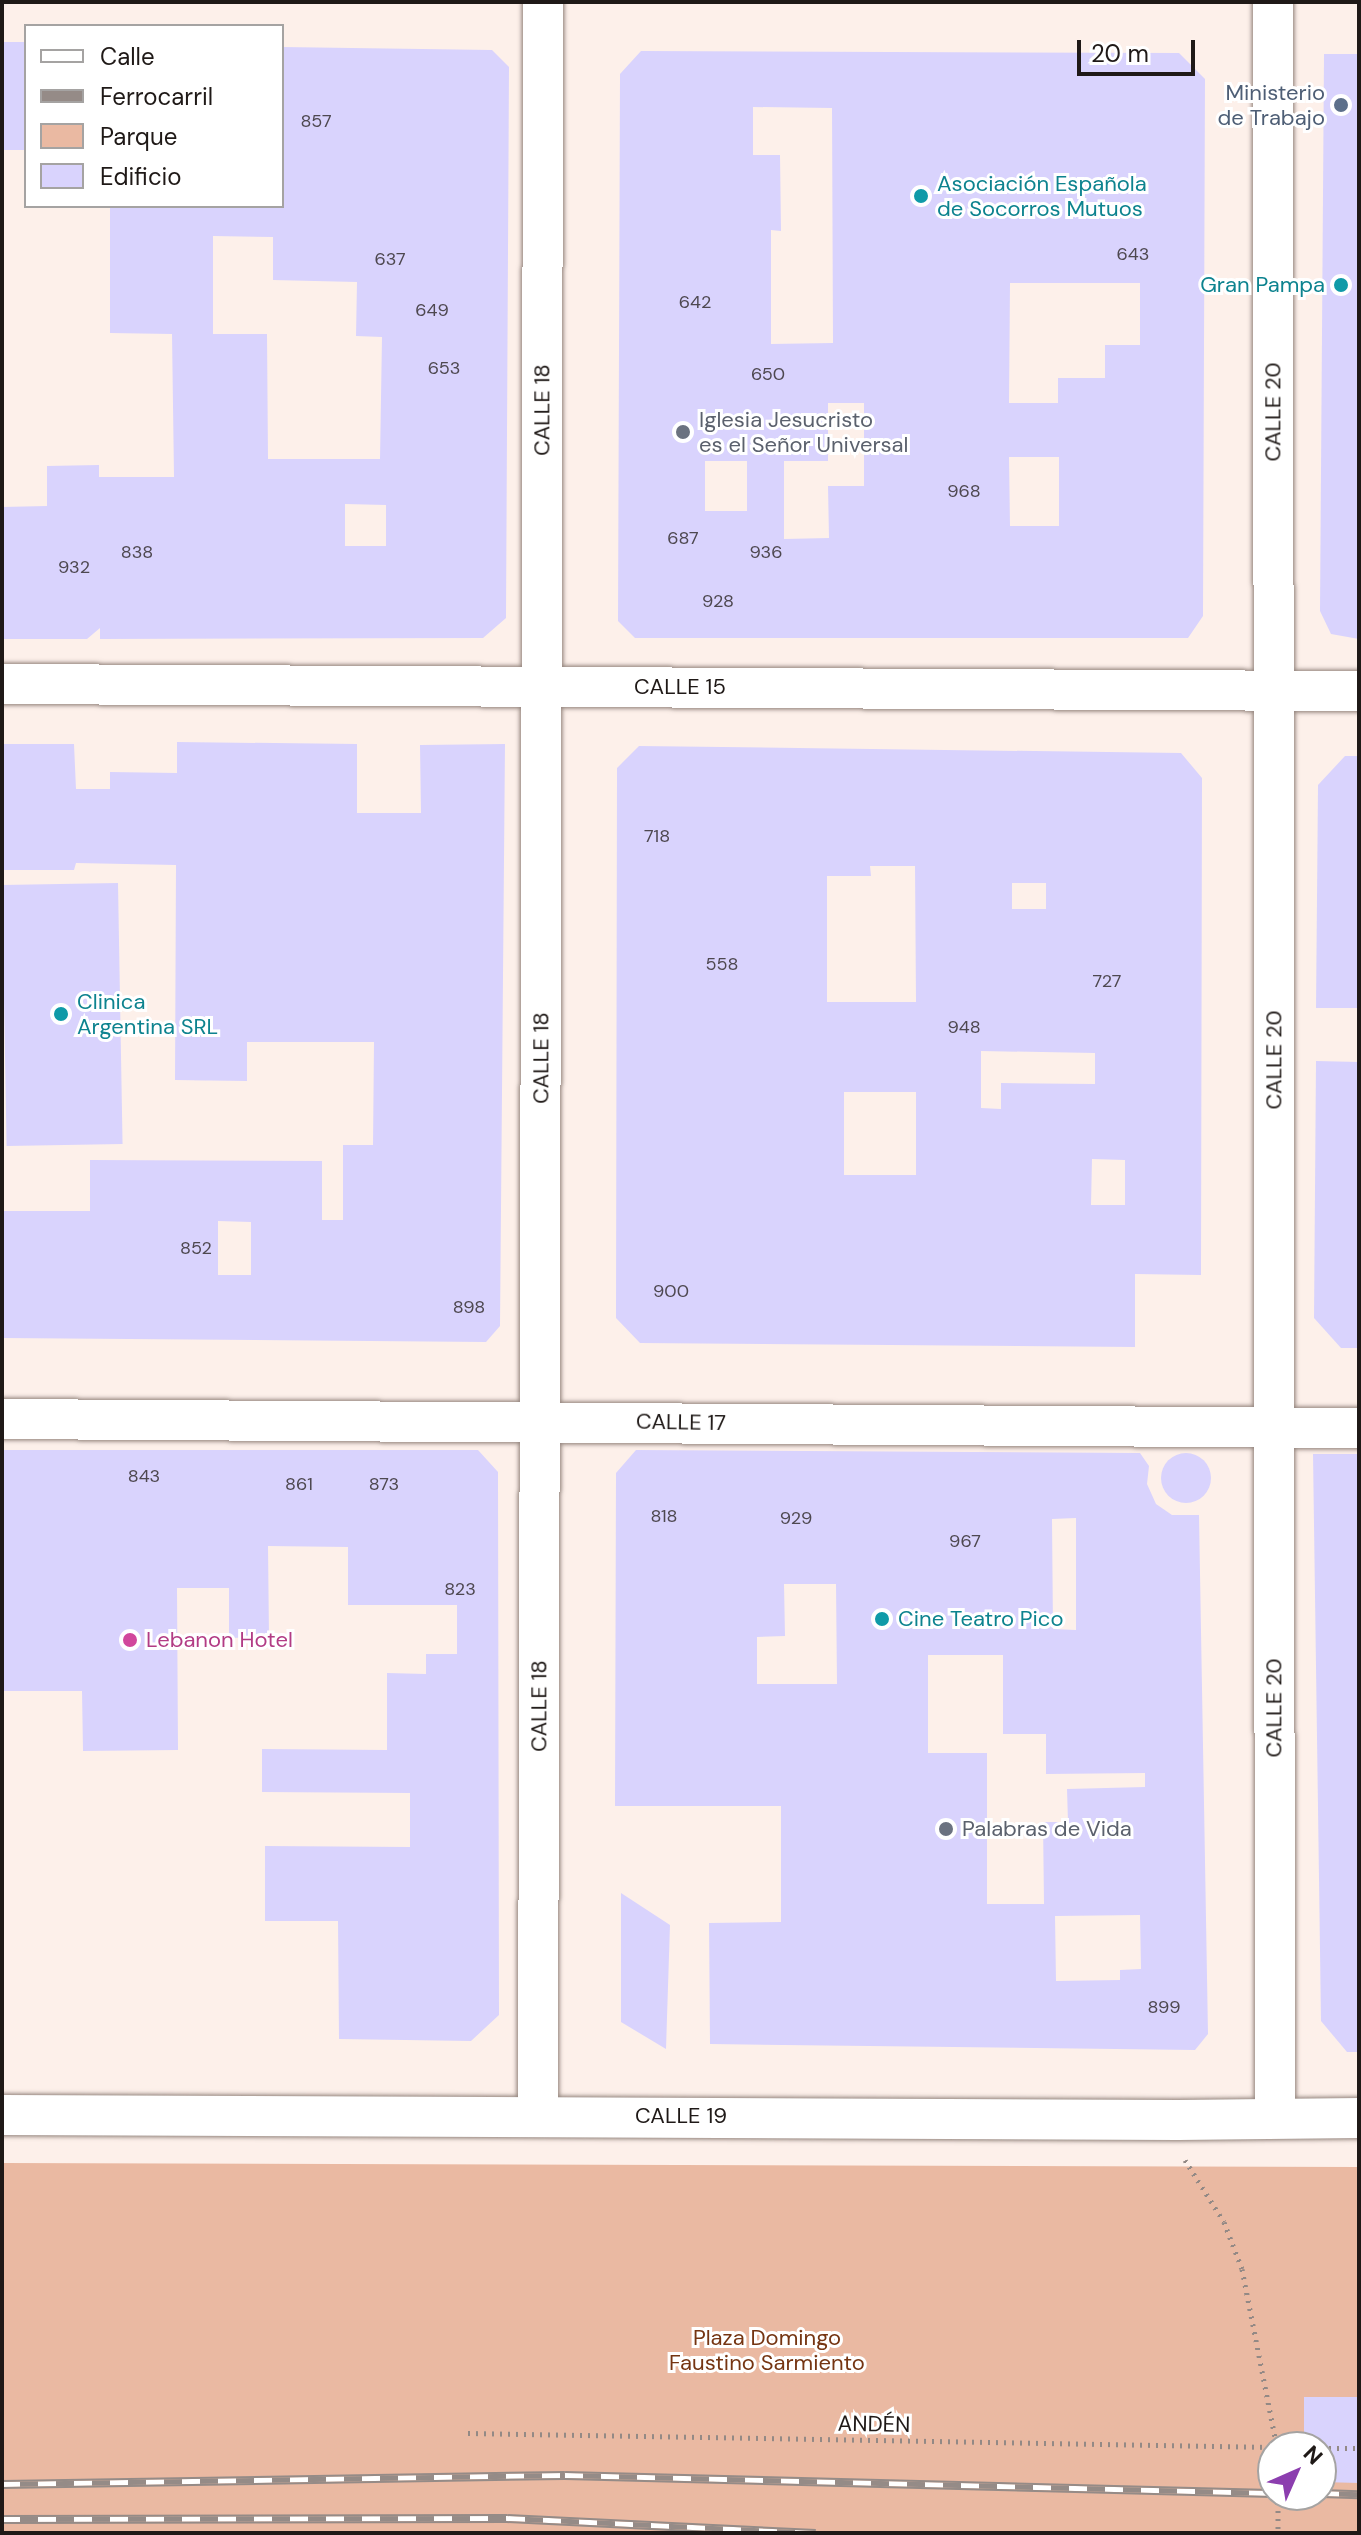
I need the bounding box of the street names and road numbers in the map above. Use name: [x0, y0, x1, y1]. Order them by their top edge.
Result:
street label: CALLE 20: [1260, 363, 1286, 461]
street label: CALLE 18: [529, 364, 555, 456]
street label: CALLE 15: [634, 674, 726, 700]
street label: CALLE 20: [1261, 1011, 1287, 1109]
street label: CALLE 18: [528, 1012, 554, 1104]
street label: CALLE 17: [636, 1408, 726, 1436]
street label: CALLE 20: [1261, 1659, 1287, 1757]
street label: CALLE 18: [526, 1660, 552, 1752]
street label: CALLE 19: [635, 2103, 727, 2129]
street label: ANDÉN: [837, 2410, 911, 2438]

